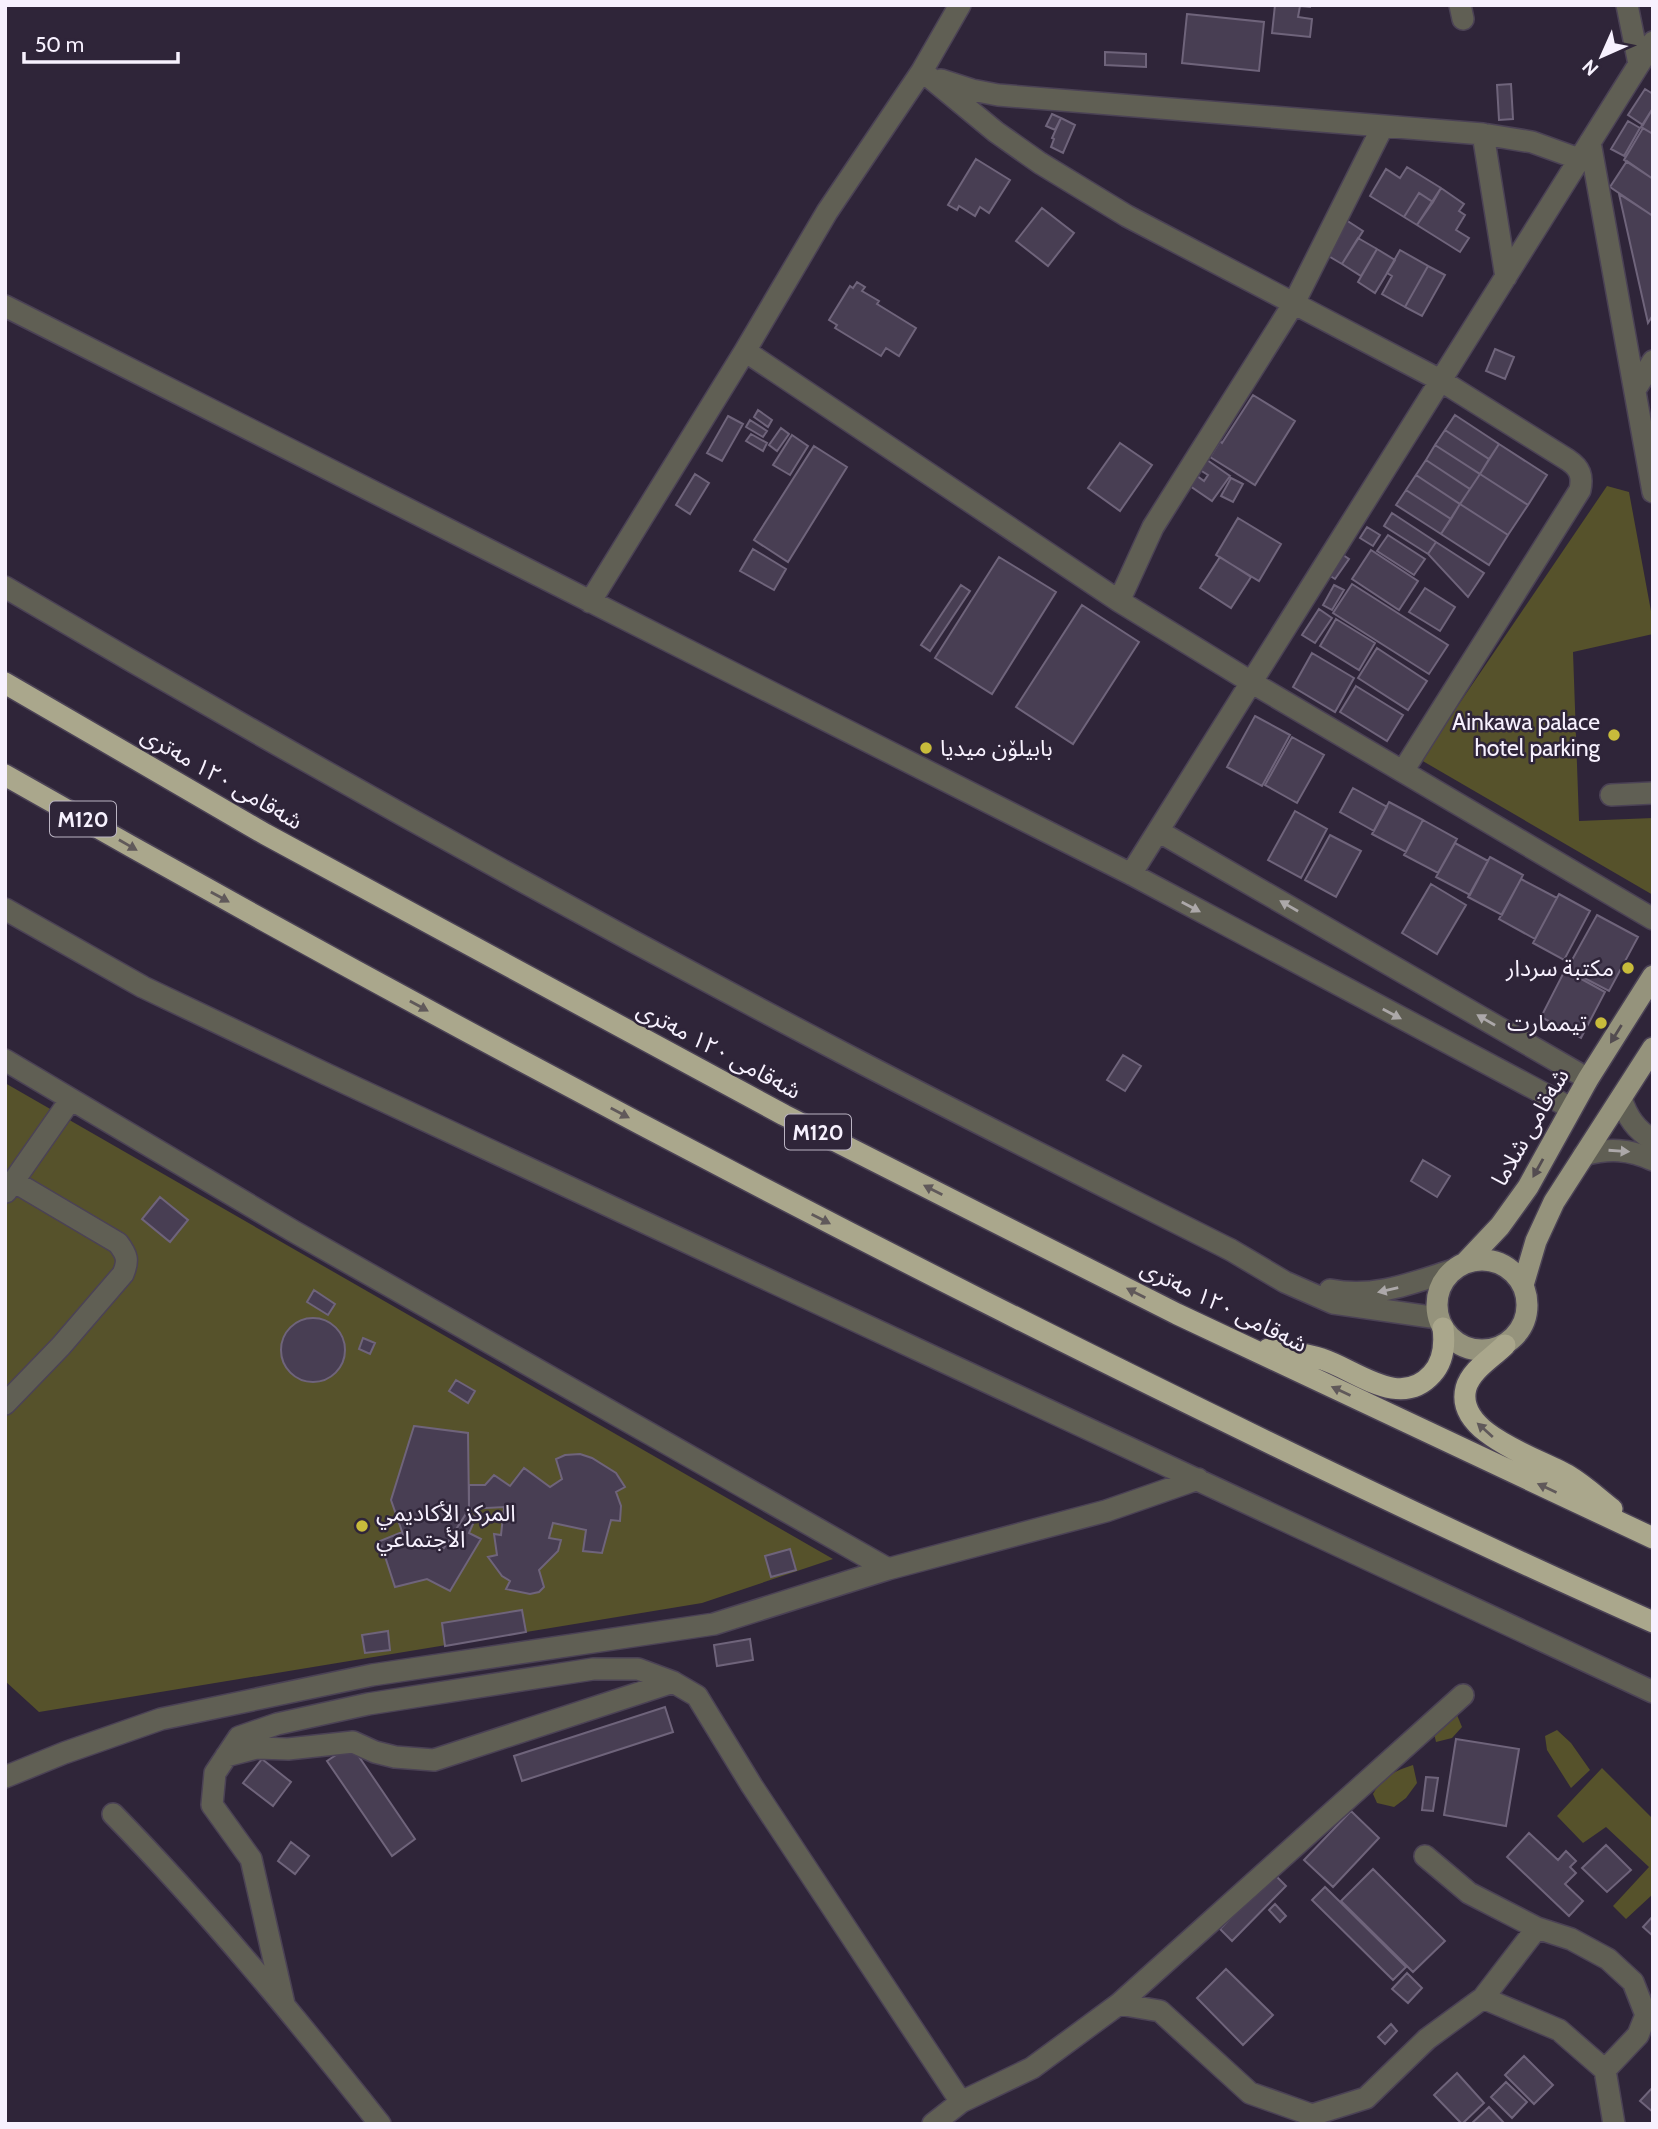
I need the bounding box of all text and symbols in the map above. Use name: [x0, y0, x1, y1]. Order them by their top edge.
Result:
scale bar: [24, 21, 178, 65]
north arrow: [1567, 21, 1637, 91]
text: 50 m: [35, 32, 84, 57]
text: N: [1577, 55, 1603, 81]
place label: Ainkawa palace hotel parking: [1452, 708, 1601, 762]
street label: شەقامی ١٢٠ مەتری: [136, 720, 308, 836]
marker: Ainkawa palace hotel parking: [1606, 727, 1622, 743]
place label: بابیلۆن میدیا: [940, 734, 1053, 762]
marker: بابیلۆن میدیا: [918, 740, 934, 756]
road number: M120: [50, 802, 116, 836]
one-way arrow: [119, 839, 138, 851]
one-way arrow: [210, 891, 230, 902]
one-way arrow: [1279, 900, 1298, 913]
one-way arrow: [1181, 901, 1201, 912]
place label: مكتبة سردار: [1505, 954, 1614, 982]
marker: مكتبة سردار: [1620, 960, 1636, 976]
street label: شەقامی ١٢٠ مەتری: [632, 995, 806, 1105]
one-way arrow: [410, 1000, 429, 1012]
one-way arrow: [1382, 1008, 1402, 1020]
place label: تیممارت: [1507, 1009, 1587, 1037]
one-way arrow: [1476, 1014, 1496, 1026]
marker: تیممارت: [1593, 1015, 1609, 1031]
one-way arrow: [1610, 1024, 1623, 1043]
street label: شەقامی شلاما: [1485, 1063, 1575, 1191]
one-way arrow: [610, 1107, 630, 1119]
road number: M120: [785, 1114, 851, 1150]
one-way arrow: [1608, 1146, 1630, 1157]
one-way arrow: [1532, 1158, 1544, 1177]
one-way arrow: [922, 1185, 942, 1197]
one-way arrow: [811, 1214, 831, 1225]
street label: شەقامی ١٢٠ مەتری: [1136, 1254, 1312, 1358]
one-way arrow: [1377, 1285, 1399, 1296]
one-way arrow: [1125, 1287, 1145, 1299]
one-way arrow: [1331, 1385, 1351, 1397]
one-way arrow: [1476, 1422, 1494, 1438]
one-way arrow: [1537, 1482, 1557, 1494]
place label: المركز الأكاديمي الأجتماعي: [376, 1499, 516, 1556]
marker: المركز الأكاديمي الأجتماعي: [354, 1518, 370, 1534]

